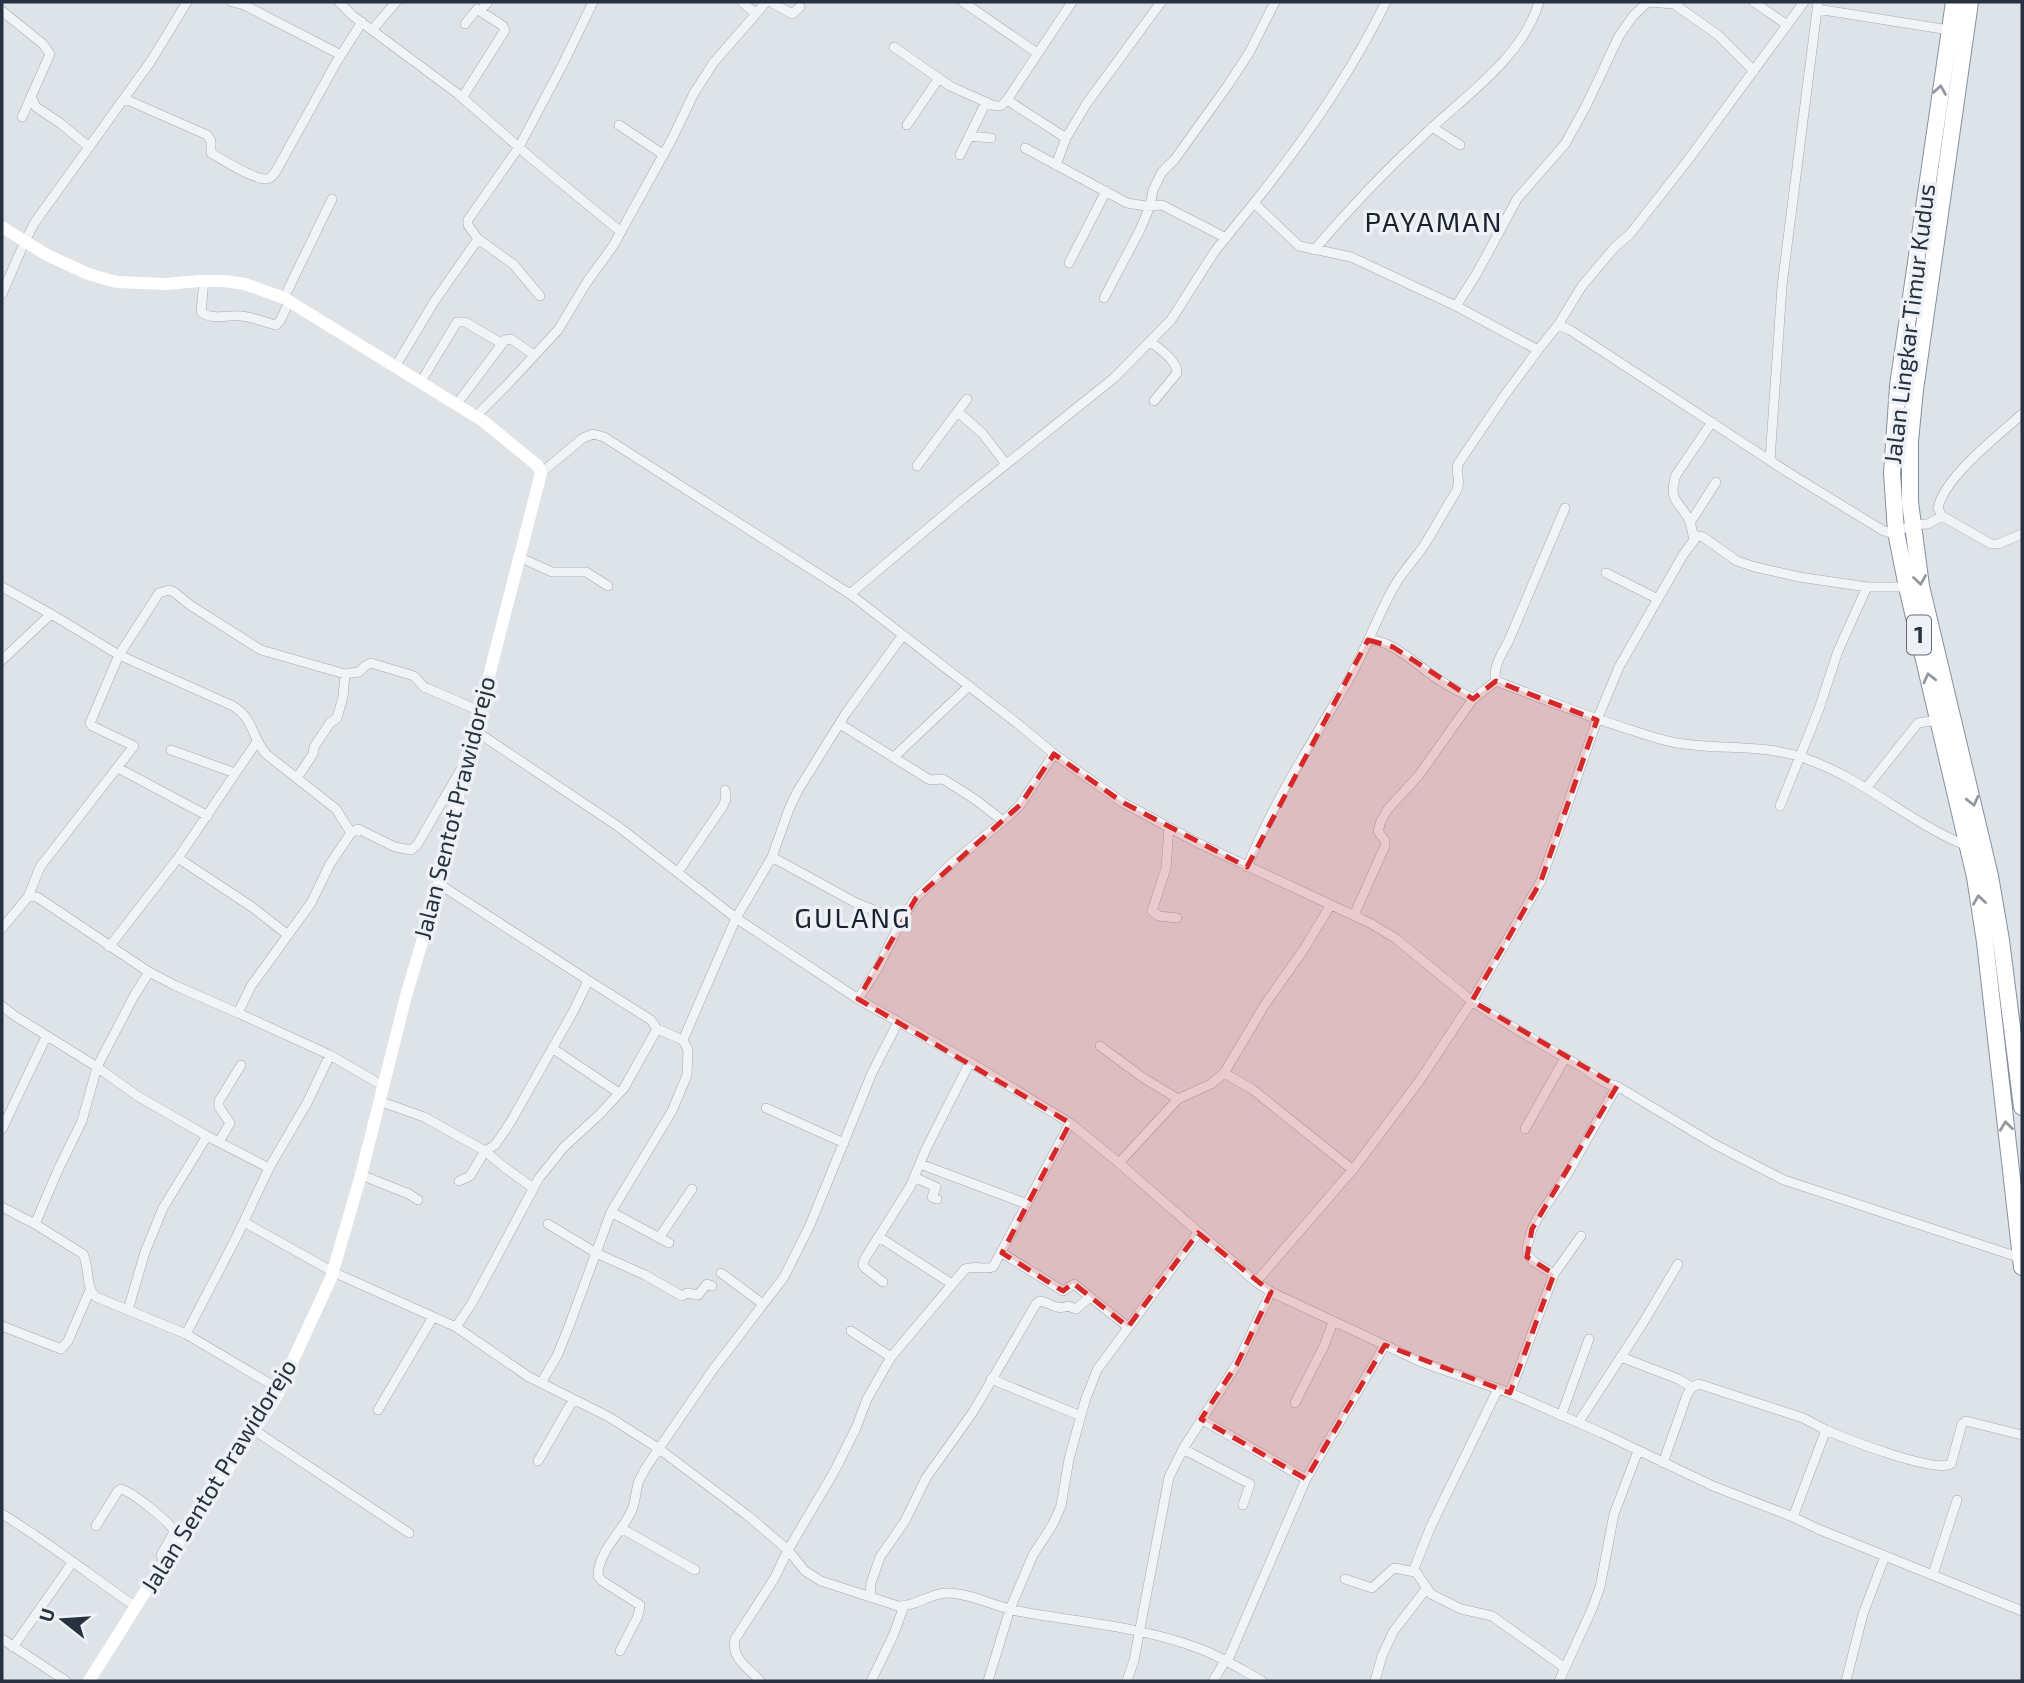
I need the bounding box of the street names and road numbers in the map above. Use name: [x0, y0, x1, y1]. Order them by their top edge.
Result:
street label: Jalan Lingkar Timur Kudus: [1877, 182, 1940, 466]
road number: 1: [1907, 615, 1931, 654]
street label: Jalan Sentot Prawidorejo: [407, 673, 500, 942]
street label: Jalan Sentot Prawidorejo: [134, 1353, 302, 1598]

